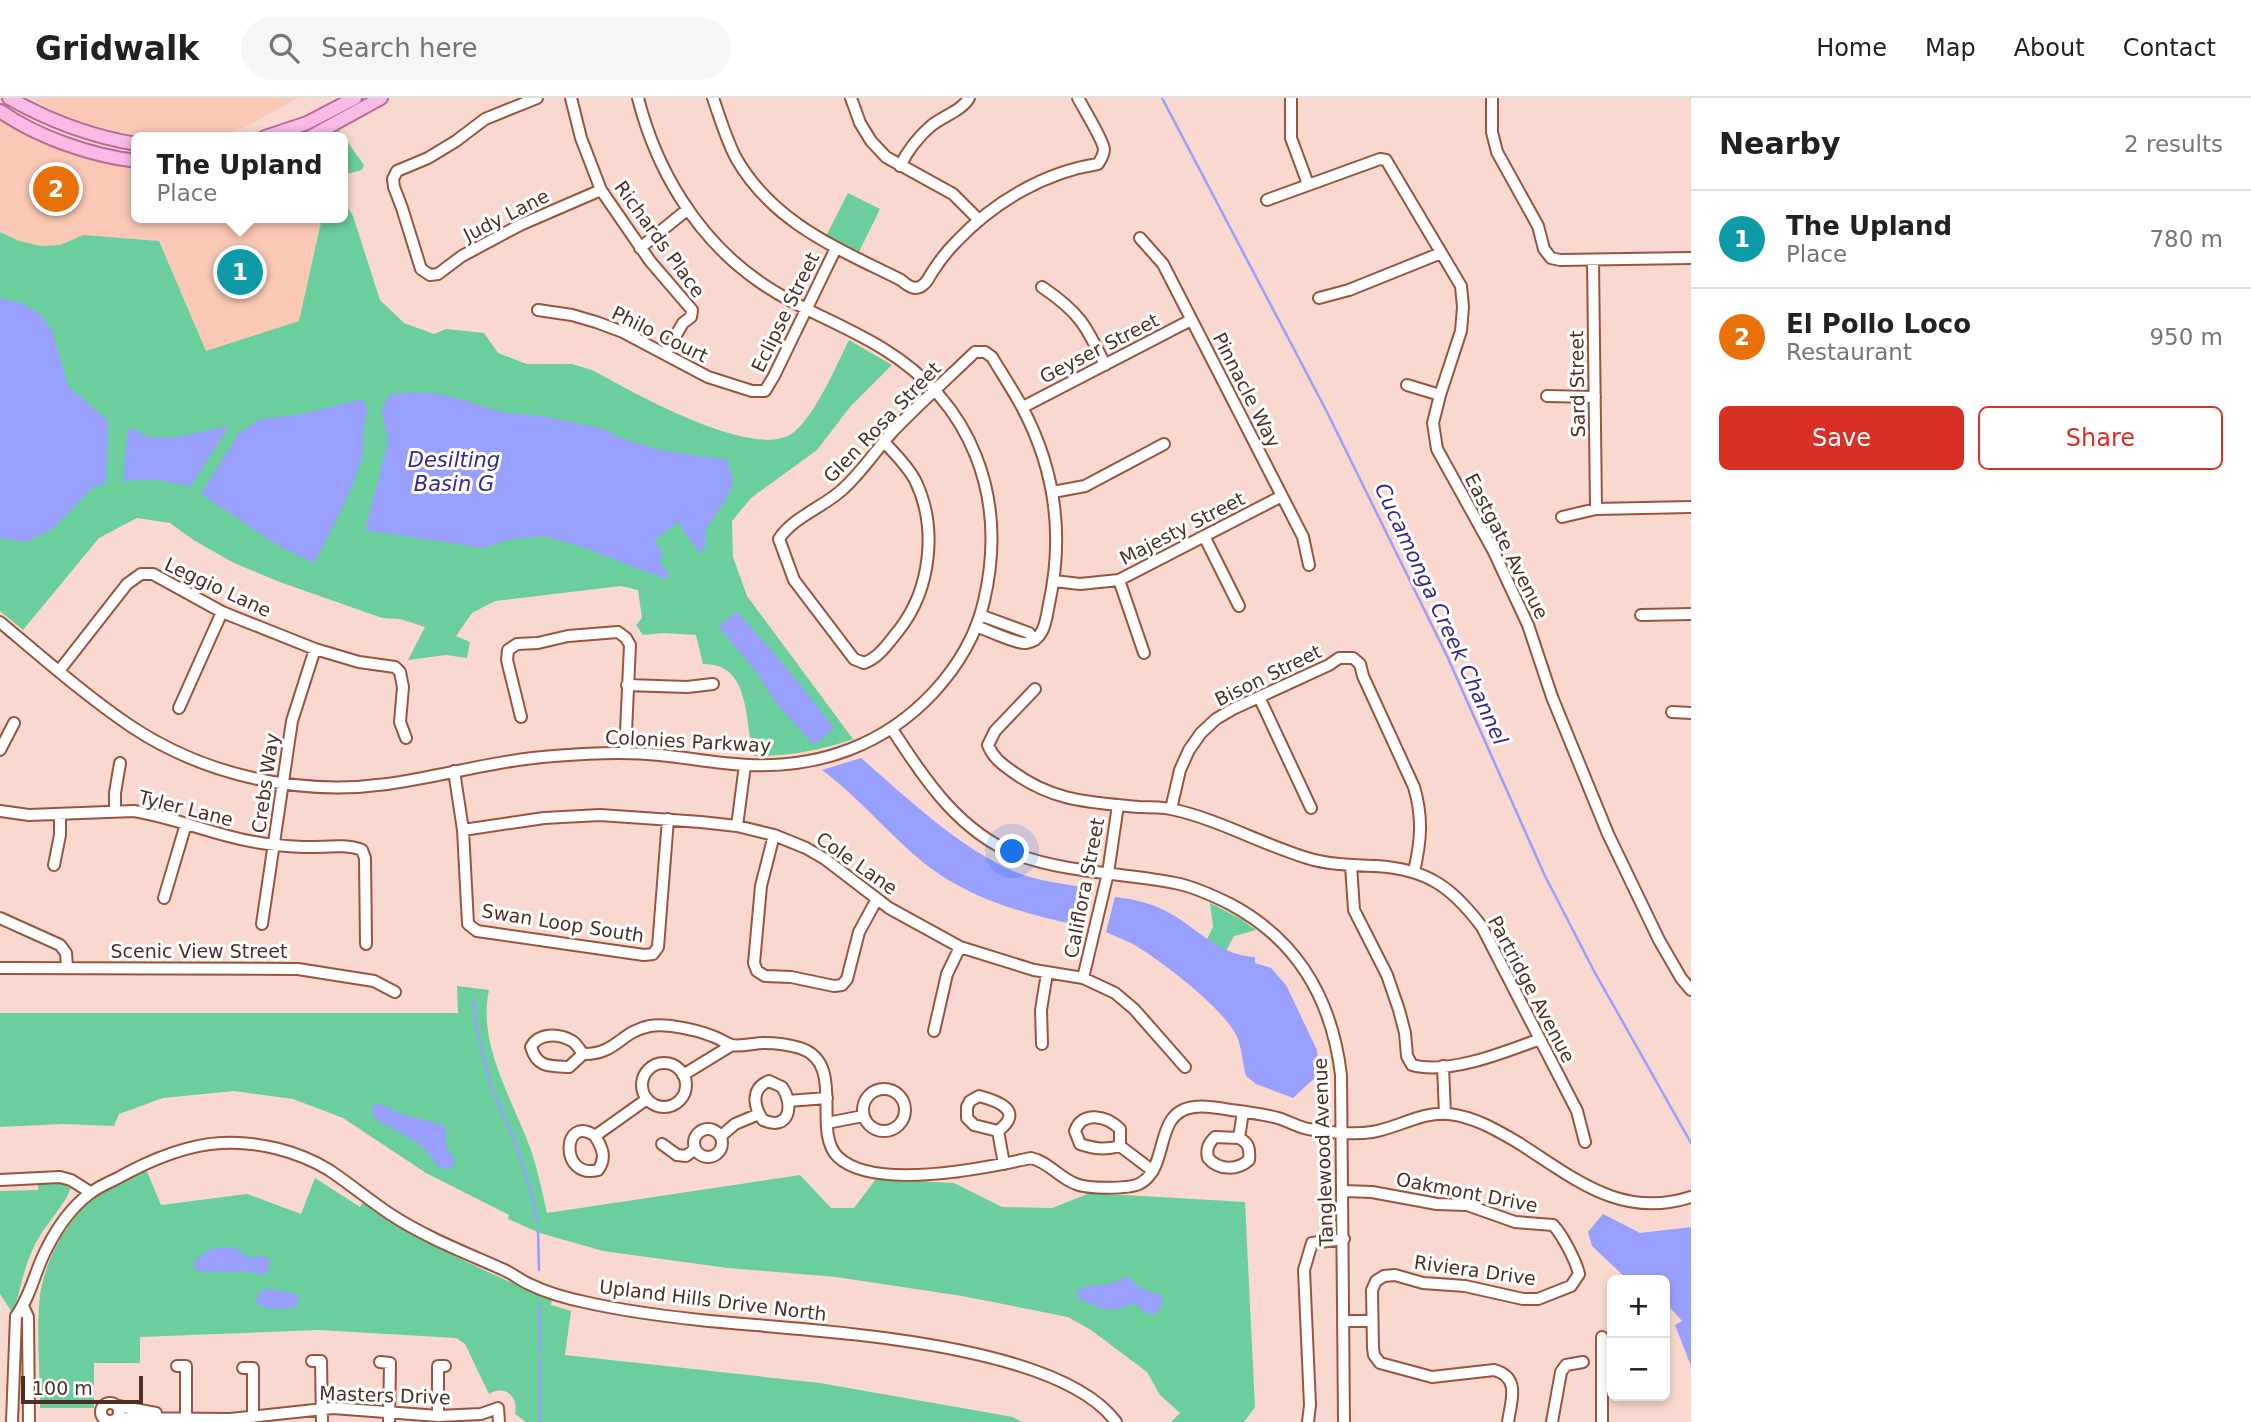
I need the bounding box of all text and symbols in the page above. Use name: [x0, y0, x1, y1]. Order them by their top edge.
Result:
search box: [241, 17, 731, 80]
text: Gridwalk: [35, 29, 199, 68]
icon: search: [265, 29, 303, 67]
text: Search here: [321, 33, 478, 63]
text: Home: [1816, 34, 1887, 62]
text: Map: [1925, 34, 1976, 62]
text: About: [2014, 34, 2085, 62]
text: Contact: [2123, 34, 2216, 62]
text: Nearby: [1719, 126, 1841, 161]
text: 2 results: [2124, 131, 2223, 157]
popup: [131, 132, 348, 223]
text: The Upland: [156, 150, 323, 180]
pin: 2: [33, 163, 79, 215]
street label: Richards Place: [610, 176, 710, 302]
text: Place: [156, 180, 218, 206]
street label: Judy Lane: [459, 184, 552, 246]
text: The Upland: [1786, 211, 1952, 241]
text: 1: [1734, 226, 1750, 252]
text: 780 m: [2149, 226, 2223, 252]
text: Place: [1786, 241, 1847, 267]
pin: 1: [217, 246, 263, 298]
street label: Eclipse Street: [747, 249, 823, 375]
street label: Philo Court: [608, 301, 712, 367]
street label: Geyser Street: [1036, 308, 1162, 388]
text: El Pollo Loco: [1786, 309, 1971, 339]
text: 2: [1734, 324, 1750, 350]
text: 950 m: [2149, 324, 2223, 350]
street label: Pinnacle Way: [1209, 329, 1285, 451]
street label: Sard Street: [1565, 330, 1589, 438]
text: Restaurant: [1786, 339, 1912, 365]
street label: Glen Rosa Street: [819, 357, 945, 487]
button: Save: [1719, 406, 1964, 470]
button: Share: [1978, 406, 2223, 470]
water label: Desilting Basin G: [408, 448, 500, 496]
street label: Eastgate Avenue: [1461, 470, 1553, 622]
water label: Cucamonga Creek Channel: [1370, 479, 1512, 749]
street label: Majesty Street: [1116, 487, 1248, 569]
street label: Leggio Lane: [161, 553, 275, 621]
street label: Bison Street: [1211, 640, 1325, 710]
street label: Colonies Parkway: [604, 726, 772, 756]
street label: Crebs Way: [247, 732, 283, 834]
street label: Tyler Lane: [135, 785, 236, 830]
street label: Califlora Street: [1060, 816, 1108, 960]
street label: Cole Lane: [812, 827, 902, 899]
your location: [995, 834, 1029, 868]
street label: Swan Loop South: [480, 899, 646, 947]
street label: Partridge Avenue: [1484, 912, 1580, 1066]
street label: Scenic View Street: [111, 940, 287, 962]
street label: Tanglewood Avenue: [1309, 1057, 1337, 1248]
street label: Oakmont Drive: [1394, 1167, 1540, 1217]
street label: Riviera Drive: [1413, 1251, 1537, 1289]
street label: Upland Hills Drive North: [598, 1275, 828, 1325]
map controls: [1607, 1275, 1670, 1401]
button: +: [1607, 1275, 1670, 1338]
button: −: [1607, 1338, 1670, 1401]
scale bar: [21, 1373, 144, 1405]
text: 100 m: [32, 1377, 93, 1399]
street label: Masters Drive: [319, 1382, 451, 1408]

